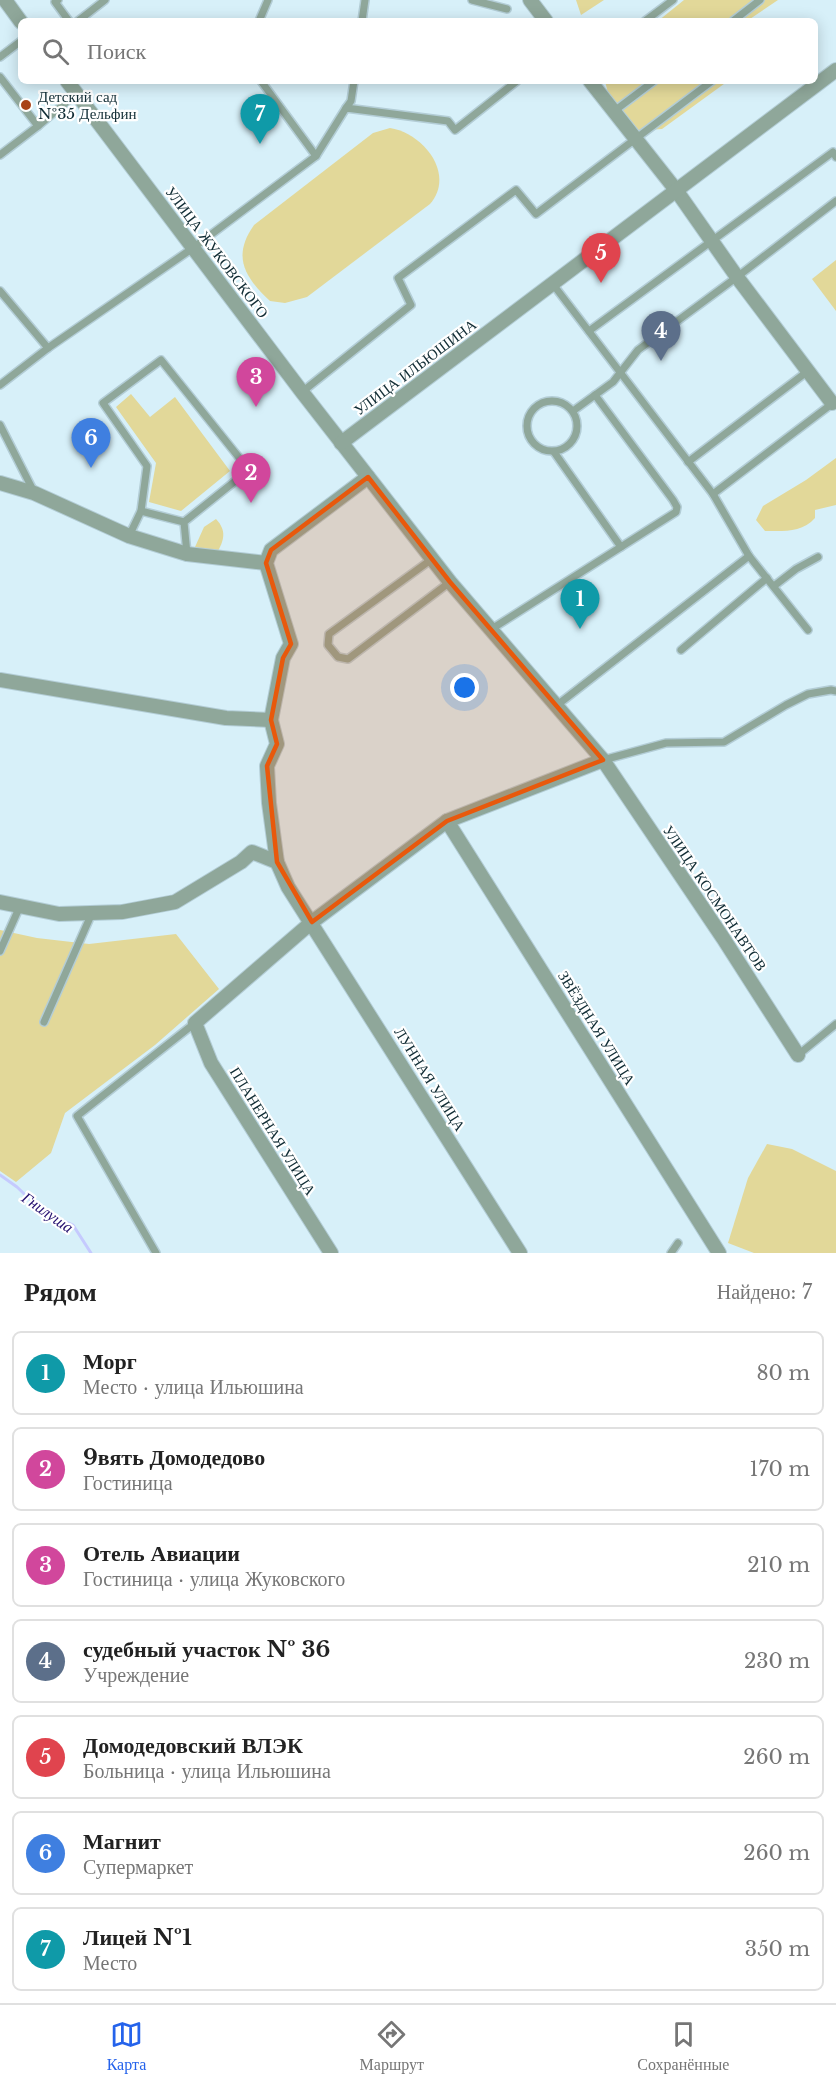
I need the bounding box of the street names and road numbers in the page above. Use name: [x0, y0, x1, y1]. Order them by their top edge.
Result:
street label: УЛИЦА ЖУКОВСКОГО: [161, 182, 273, 322]
street label: УЛИЦА ИЛЬЮШИНА: [350, 315, 480, 419]
street label: УЛИЦА КОСМОНАВТОВ: [659, 821, 771, 975]
street label: ЗВЁЗДНАЯ УЛИЦА: [554, 967, 640, 1089]
street label: ЛУННАЯ УЛИЦА: [390, 1023, 470, 1135]
street label: ПЛАНЕРНАЯ УЛИЦА: [226, 1063, 320, 1199]

